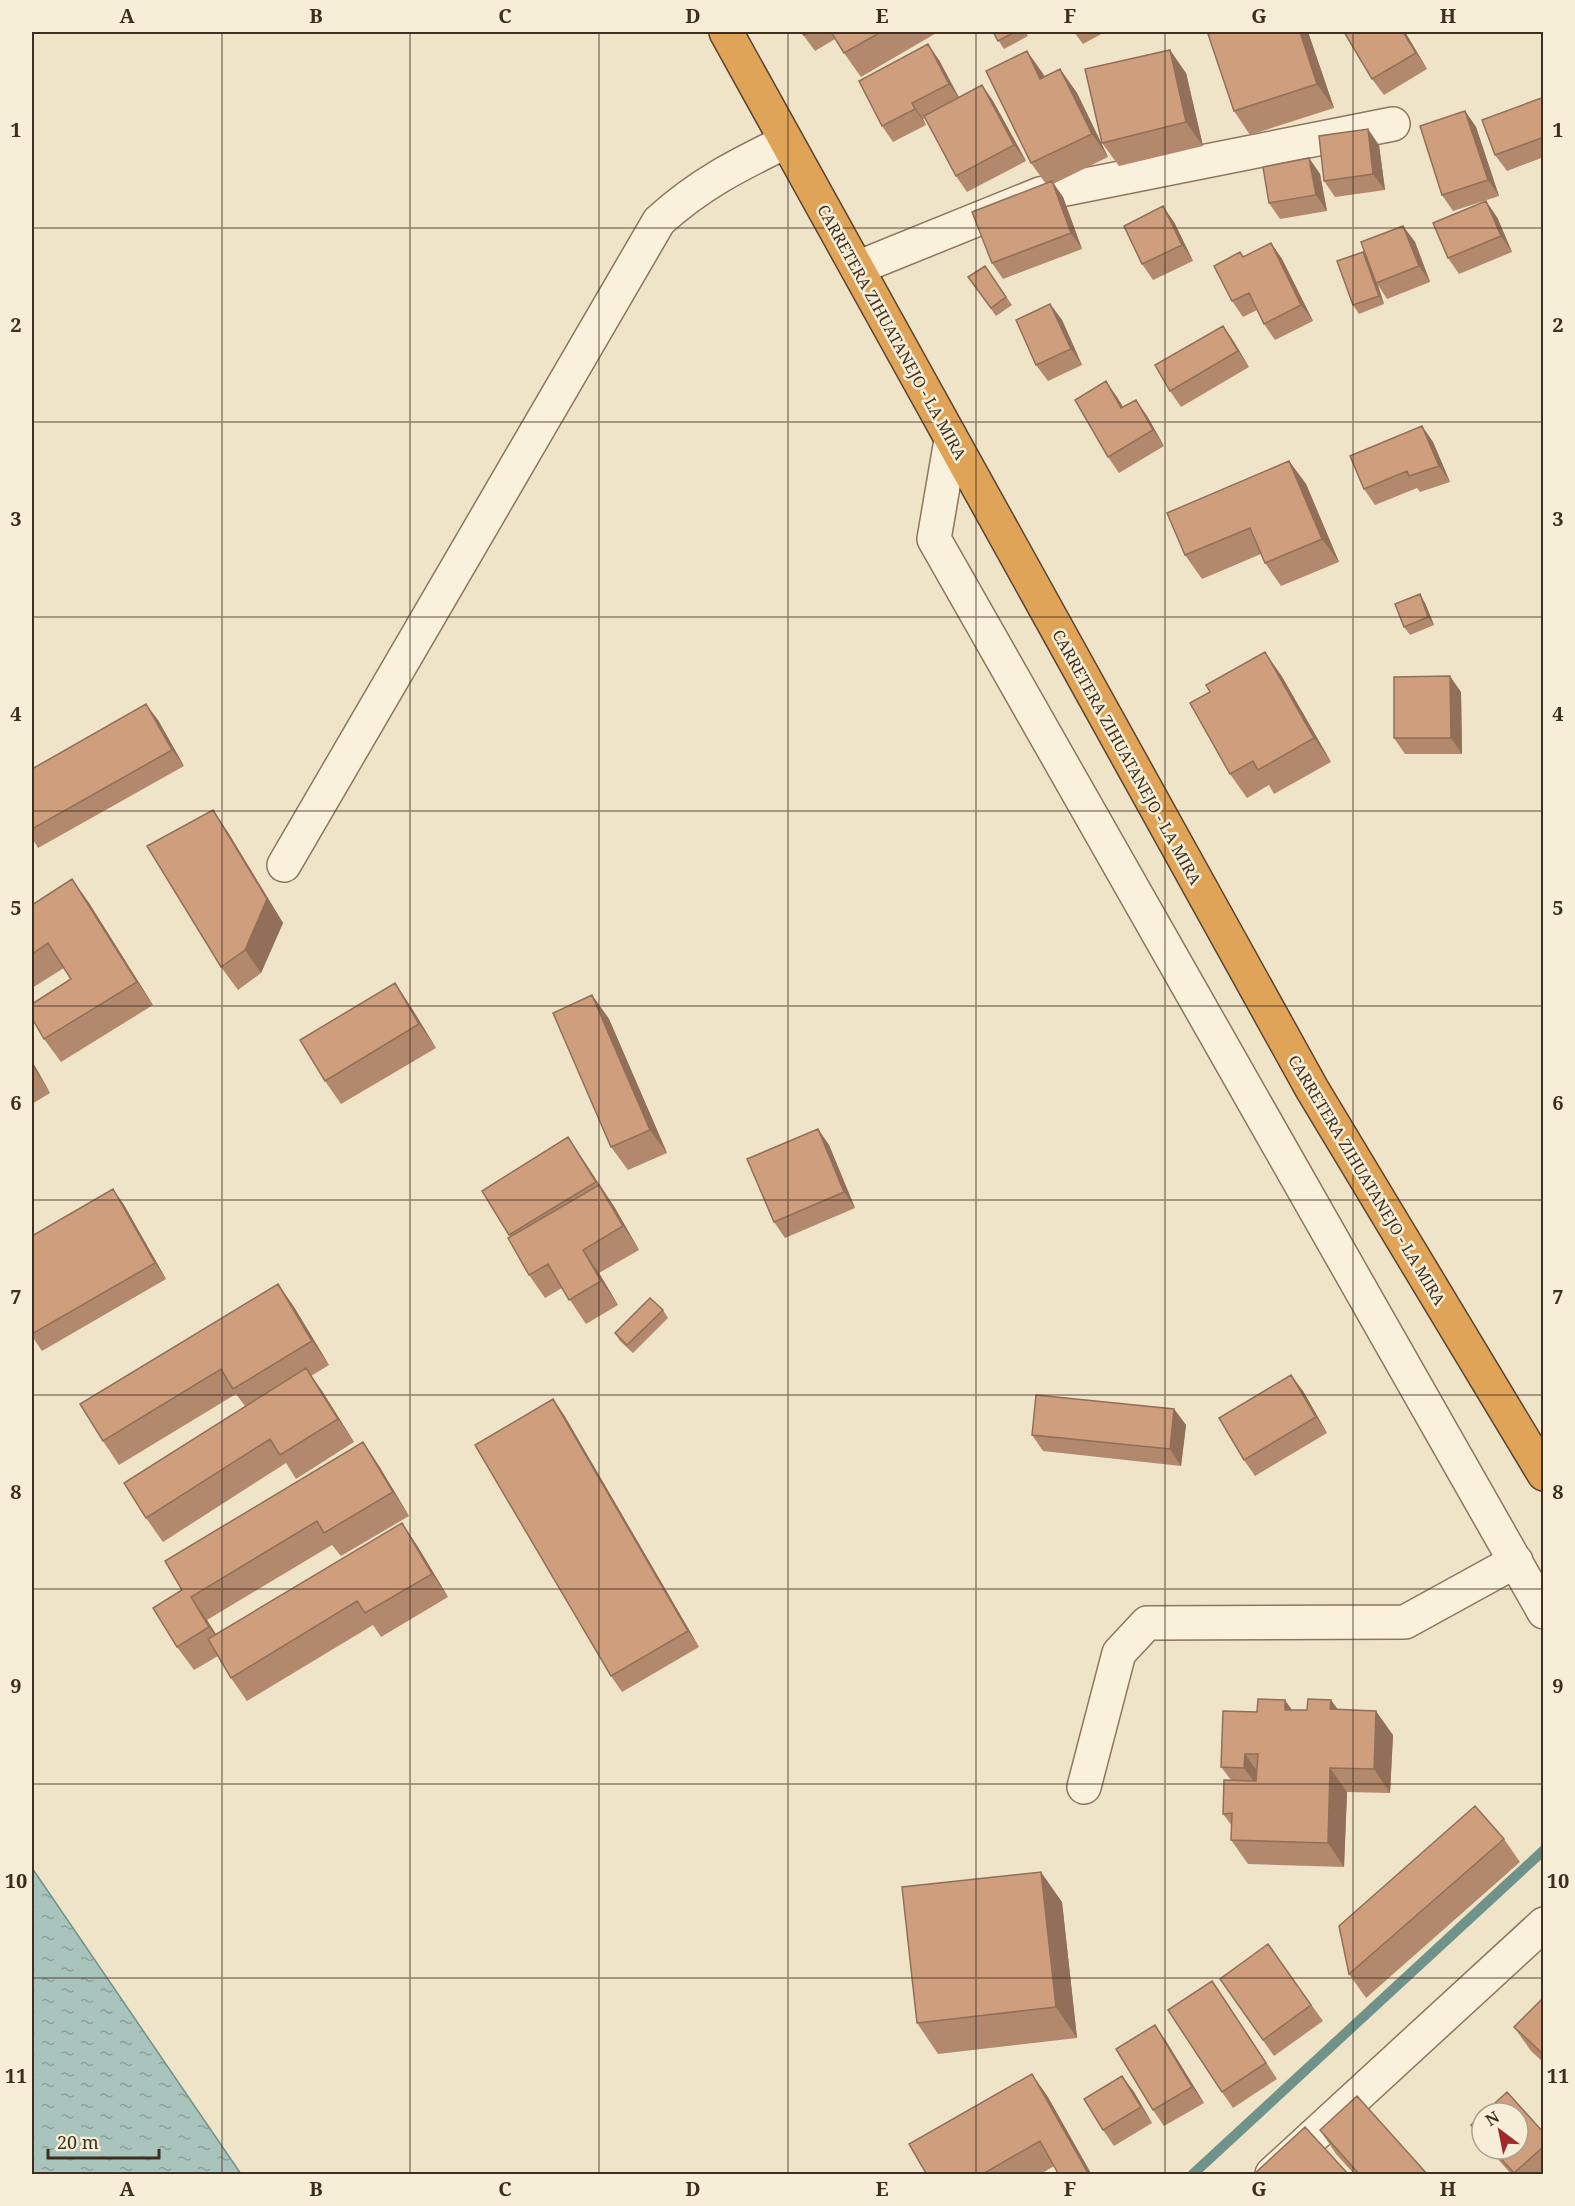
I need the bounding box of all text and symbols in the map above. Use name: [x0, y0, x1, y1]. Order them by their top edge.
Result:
text: A: [119, 2, 135, 29]
text: B: [309, 2, 323, 29]
text: C: [498, 2, 512, 29]
text: D: [685, 2, 701, 29]
text: E: [875, 2, 889, 29]
text: F: [1064, 2, 1076, 29]
text: G: [1251, 2, 1267, 29]
text: H: [1440, 2, 1456, 29]
text: 1: [10, 116, 22, 143]
text: 1: [1552, 116, 1564, 143]
street label: CARRETERA ZIHUATANEJO - LA MIRA: [812, 200, 972, 464]
text: 2: [10, 311, 22, 338]
text: 2: [1552, 311, 1564, 338]
text: 3: [10, 505, 22, 532]
text: 3: [1552, 505, 1564, 532]
street label: CARRETERA ZIHUATANEJO - LA MIRA: [1047, 625, 1207, 889]
text: 4: [10, 700, 22, 727]
text: 4: [1552, 700, 1564, 727]
text: 5: [10, 894, 22, 921]
text: 5: [1552, 894, 1564, 921]
street label: CARRETERA ZIHUATANEJO - LA MIRA: [1283, 1051, 1451, 1310]
text: 6: [10, 1089, 22, 1116]
text: 6: [1552, 1089, 1564, 1116]
text: 7: [10, 1283, 22, 1310]
text: 7: [1552, 1283, 1564, 1310]
text: 8: [10, 1478, 22, 1505]
text: 8: [1552, 1478, 1564, 1505]
text: 9: [10, 1672, 22, 1699]
text: 9: [1552, 1672, 1564, 1699]
text: 10: [5, 1867, 27, 1894]
text: 10: [1547, 1867, 1569, 1894]
text: 11: [5, 2062, 27, 2089]
text: 11: [1547, 2062, 1569, 2089]
north arrow: [1470, 2101, 1530, 2161]
text: N: [1481, 2105, 1504, 2131]
scale bar: [48, 2122, 159, 2160]
text: 20 m: [57, 2130, 99, 2154]
text: A: [119, 2175, 135, 2202]
text: B: [309, 2175, 323, 2202]
text: C: [498, 2175, 512, 2202]
text: D: [685, 2175, 701, 2202]
text: E: [875, 2175, 889, 2202]
text: F: [1064, 2175, 1076, 2202]
text: G: [1251, 2175, 1267, 2202]
text: H: [1440, 2175, 1456, 2202]

